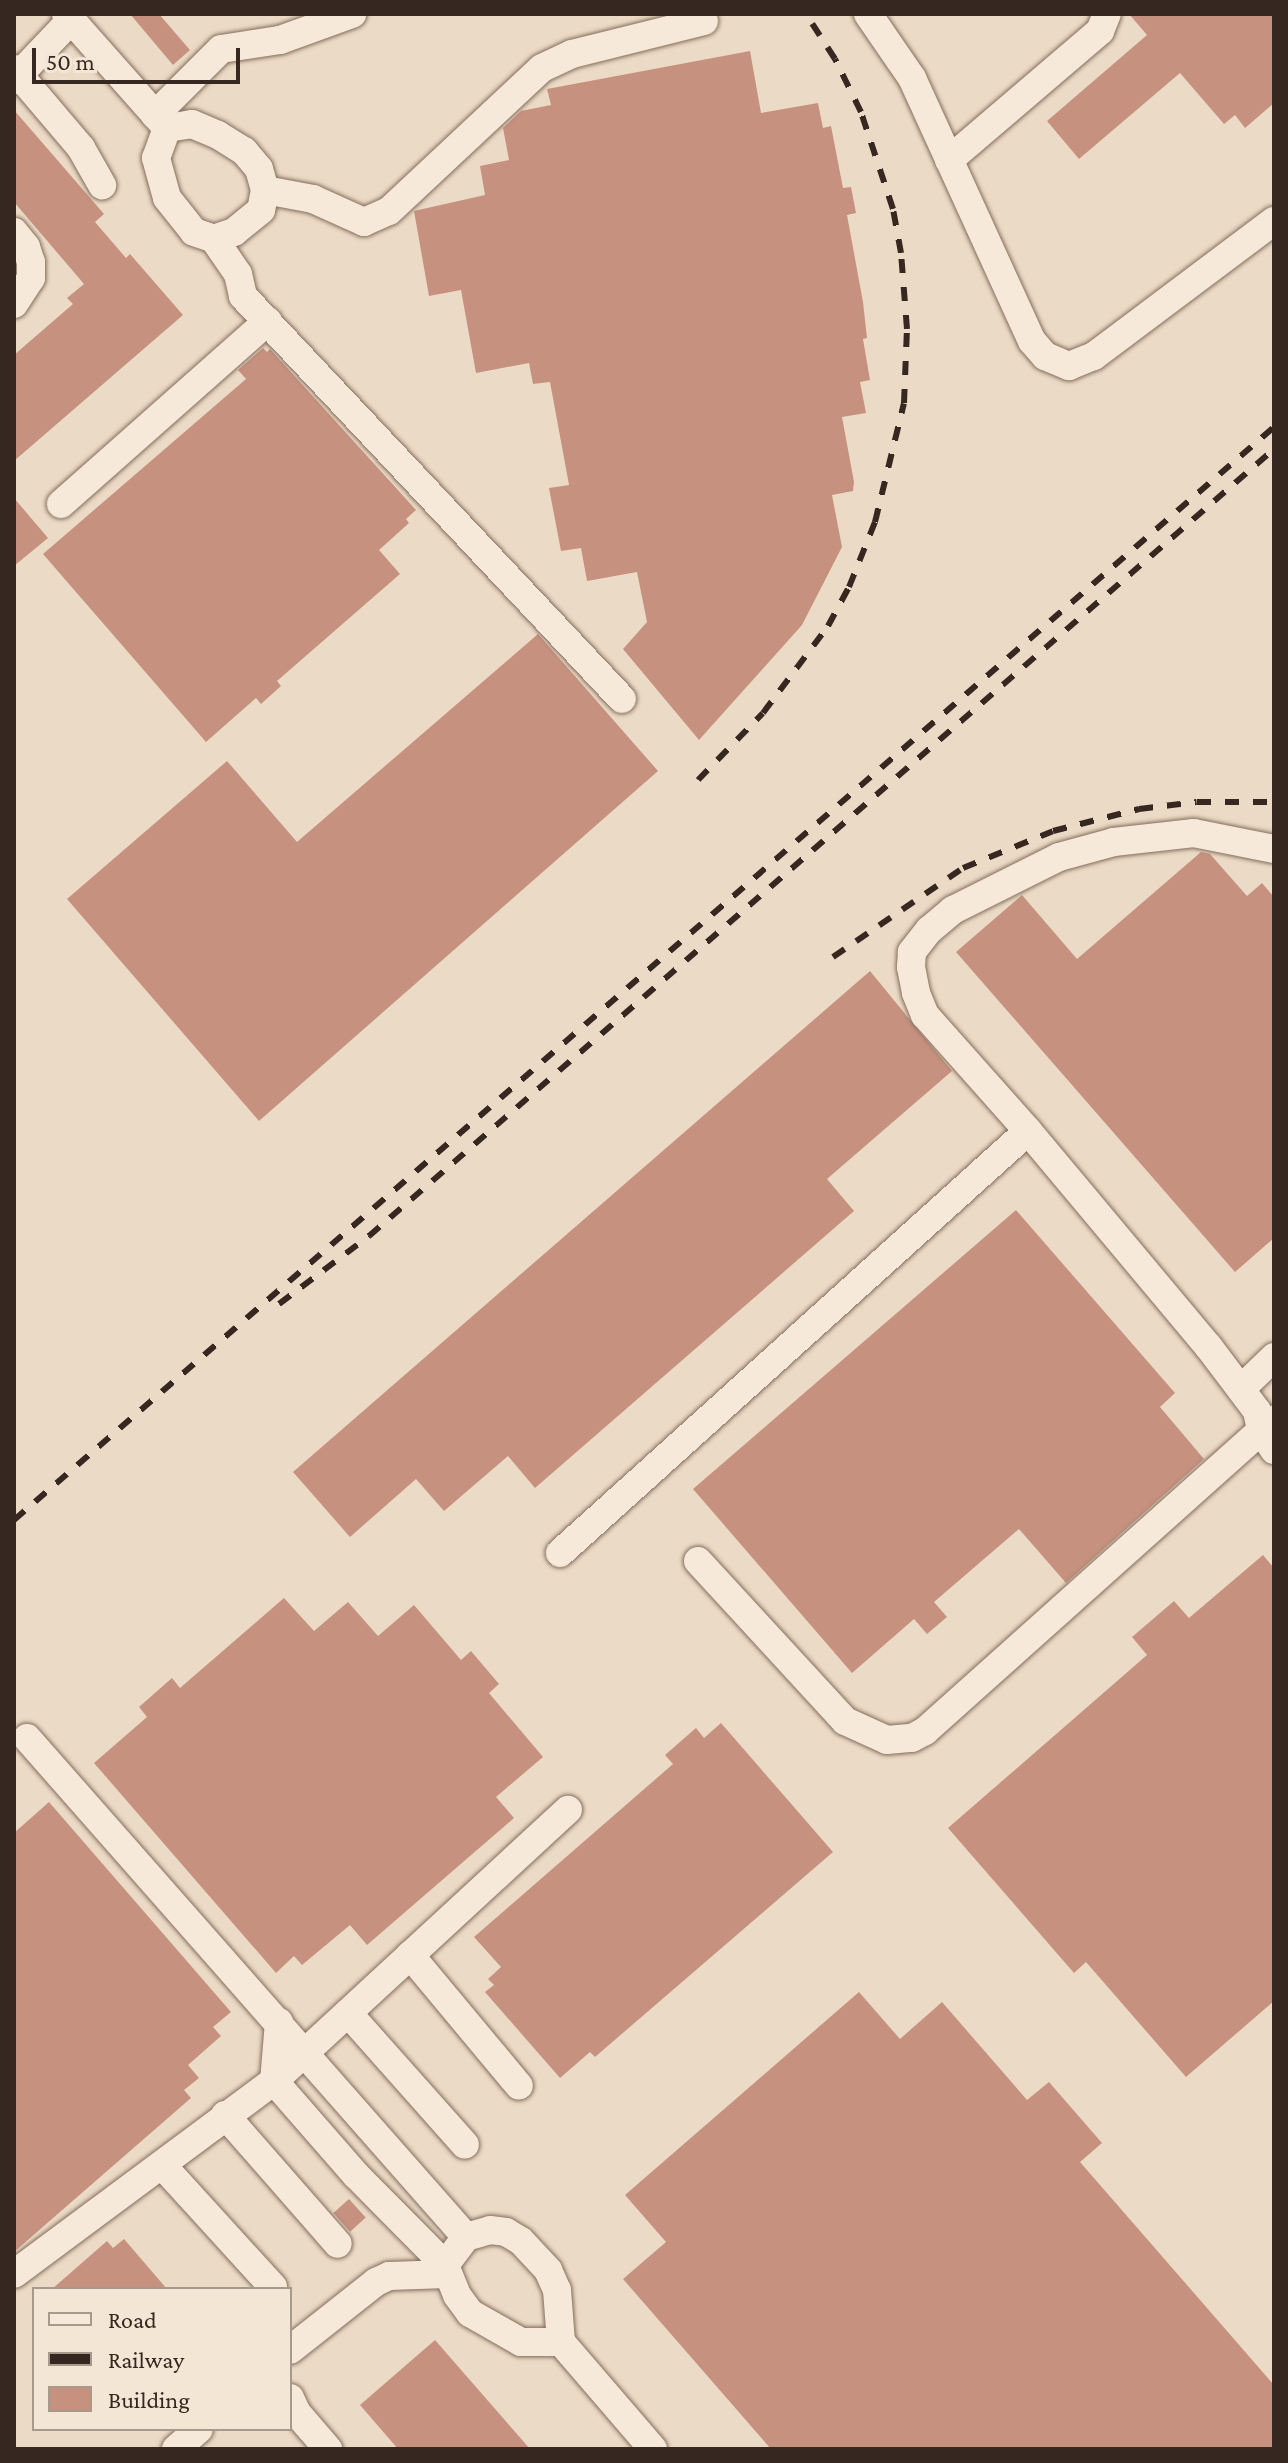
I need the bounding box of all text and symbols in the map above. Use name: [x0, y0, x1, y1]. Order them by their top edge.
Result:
scale bar: [36, 32, 244, 82]
text: 50 m: [46, 48, 95, 75]
legend: [32, 2287, 292, 2431]
text: Road: [108, 2306, 157, 2333]
text: Railway: [108, 2346, 184, 2373]
text: Building: [108, 2386, 190, 2413]

